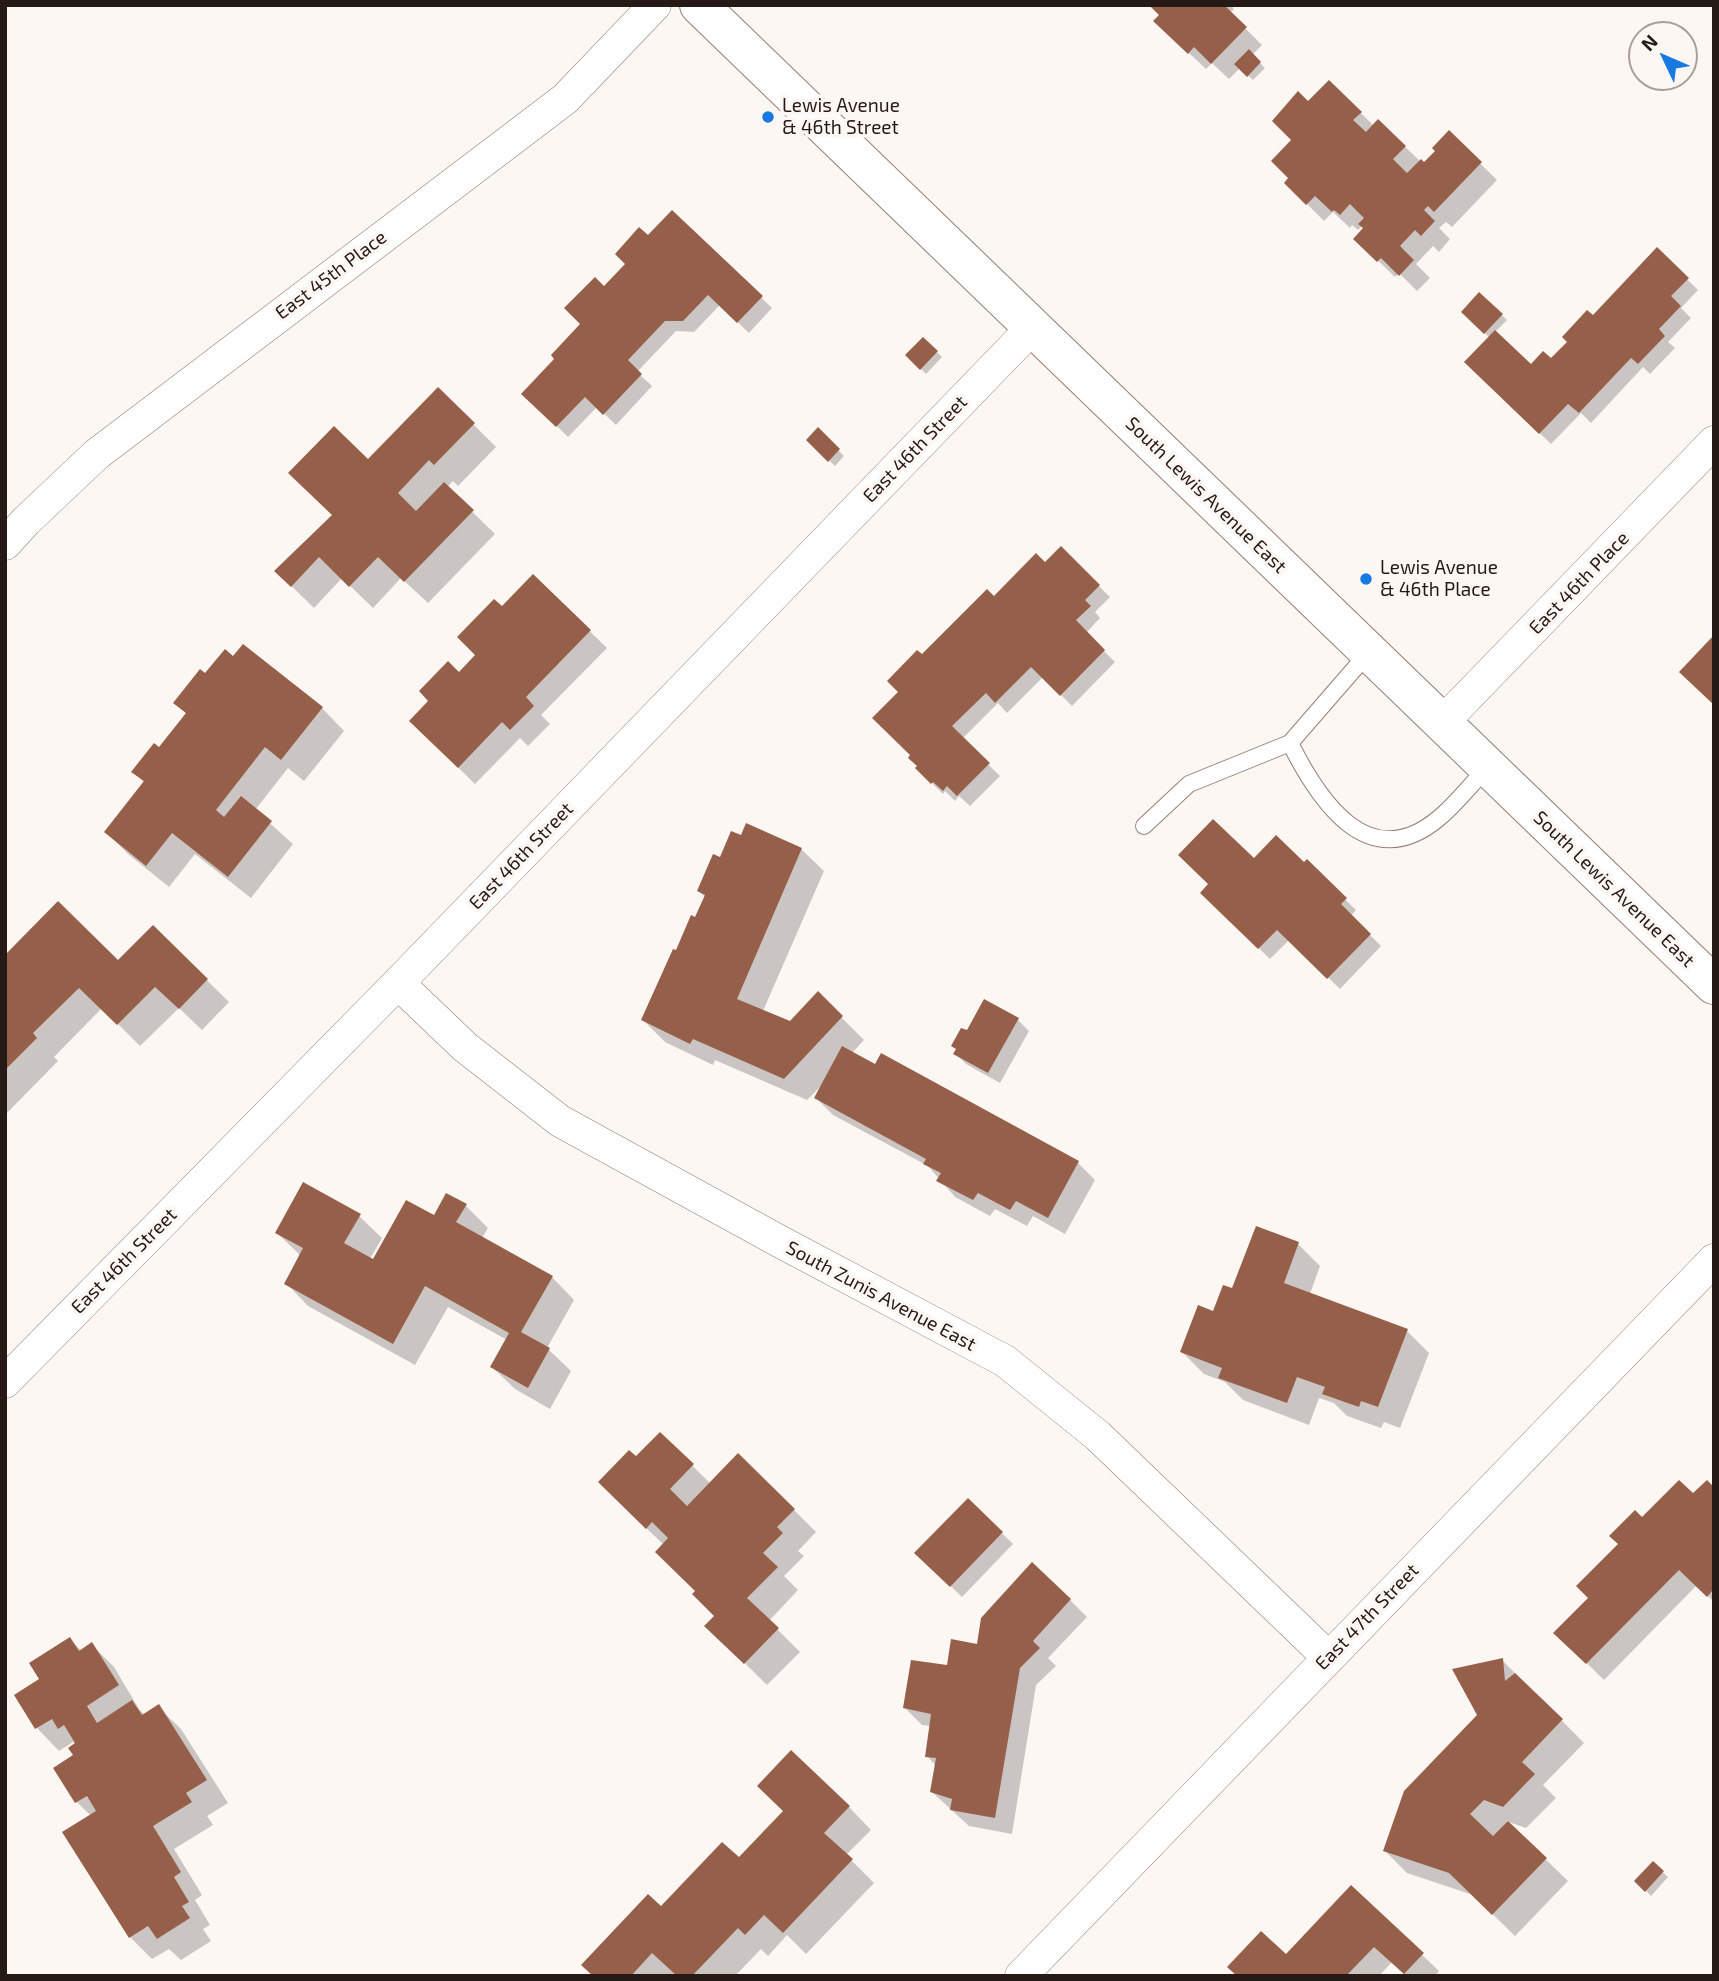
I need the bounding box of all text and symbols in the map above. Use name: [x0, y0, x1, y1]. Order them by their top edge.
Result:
north arrow: [1628, 21, 1698, 91]
text: N: [1636, 30, 1662, 55]
place label: Lewis Avenue & 46th Street: [782, 95, 900, 139]
marker: Lewis Avenue & 46th Street: [760, 109, 776, 125]
street label: East 45th Place: [271, 226, 391, 324]
street label: East 46th Street: [858, 391, 972, 507]
street label: South Lewis Avenue East: [1121, 412, 1291, 578]
street label: East 46th Place: [1524, 527, 1634, 639]
place label: Lewis Avenue & 46th Place: [1380, 557, 1498, 601]
marker: Lewis Avenue & 46th Place: [1358, 571, 1374, 587]
street label: East 46th Street: [464, 798, 578, 914]
street label: South Lewis Avenue East: [1529, 806, 1699, 972]
street label: East 46th Street: [66, 1203, 182, 1319]
street label: South Zunis Avenue East: [782, 1236, 980, 1356]
street label: East 47th Street: [1311, 1559, 1423, 1675]

